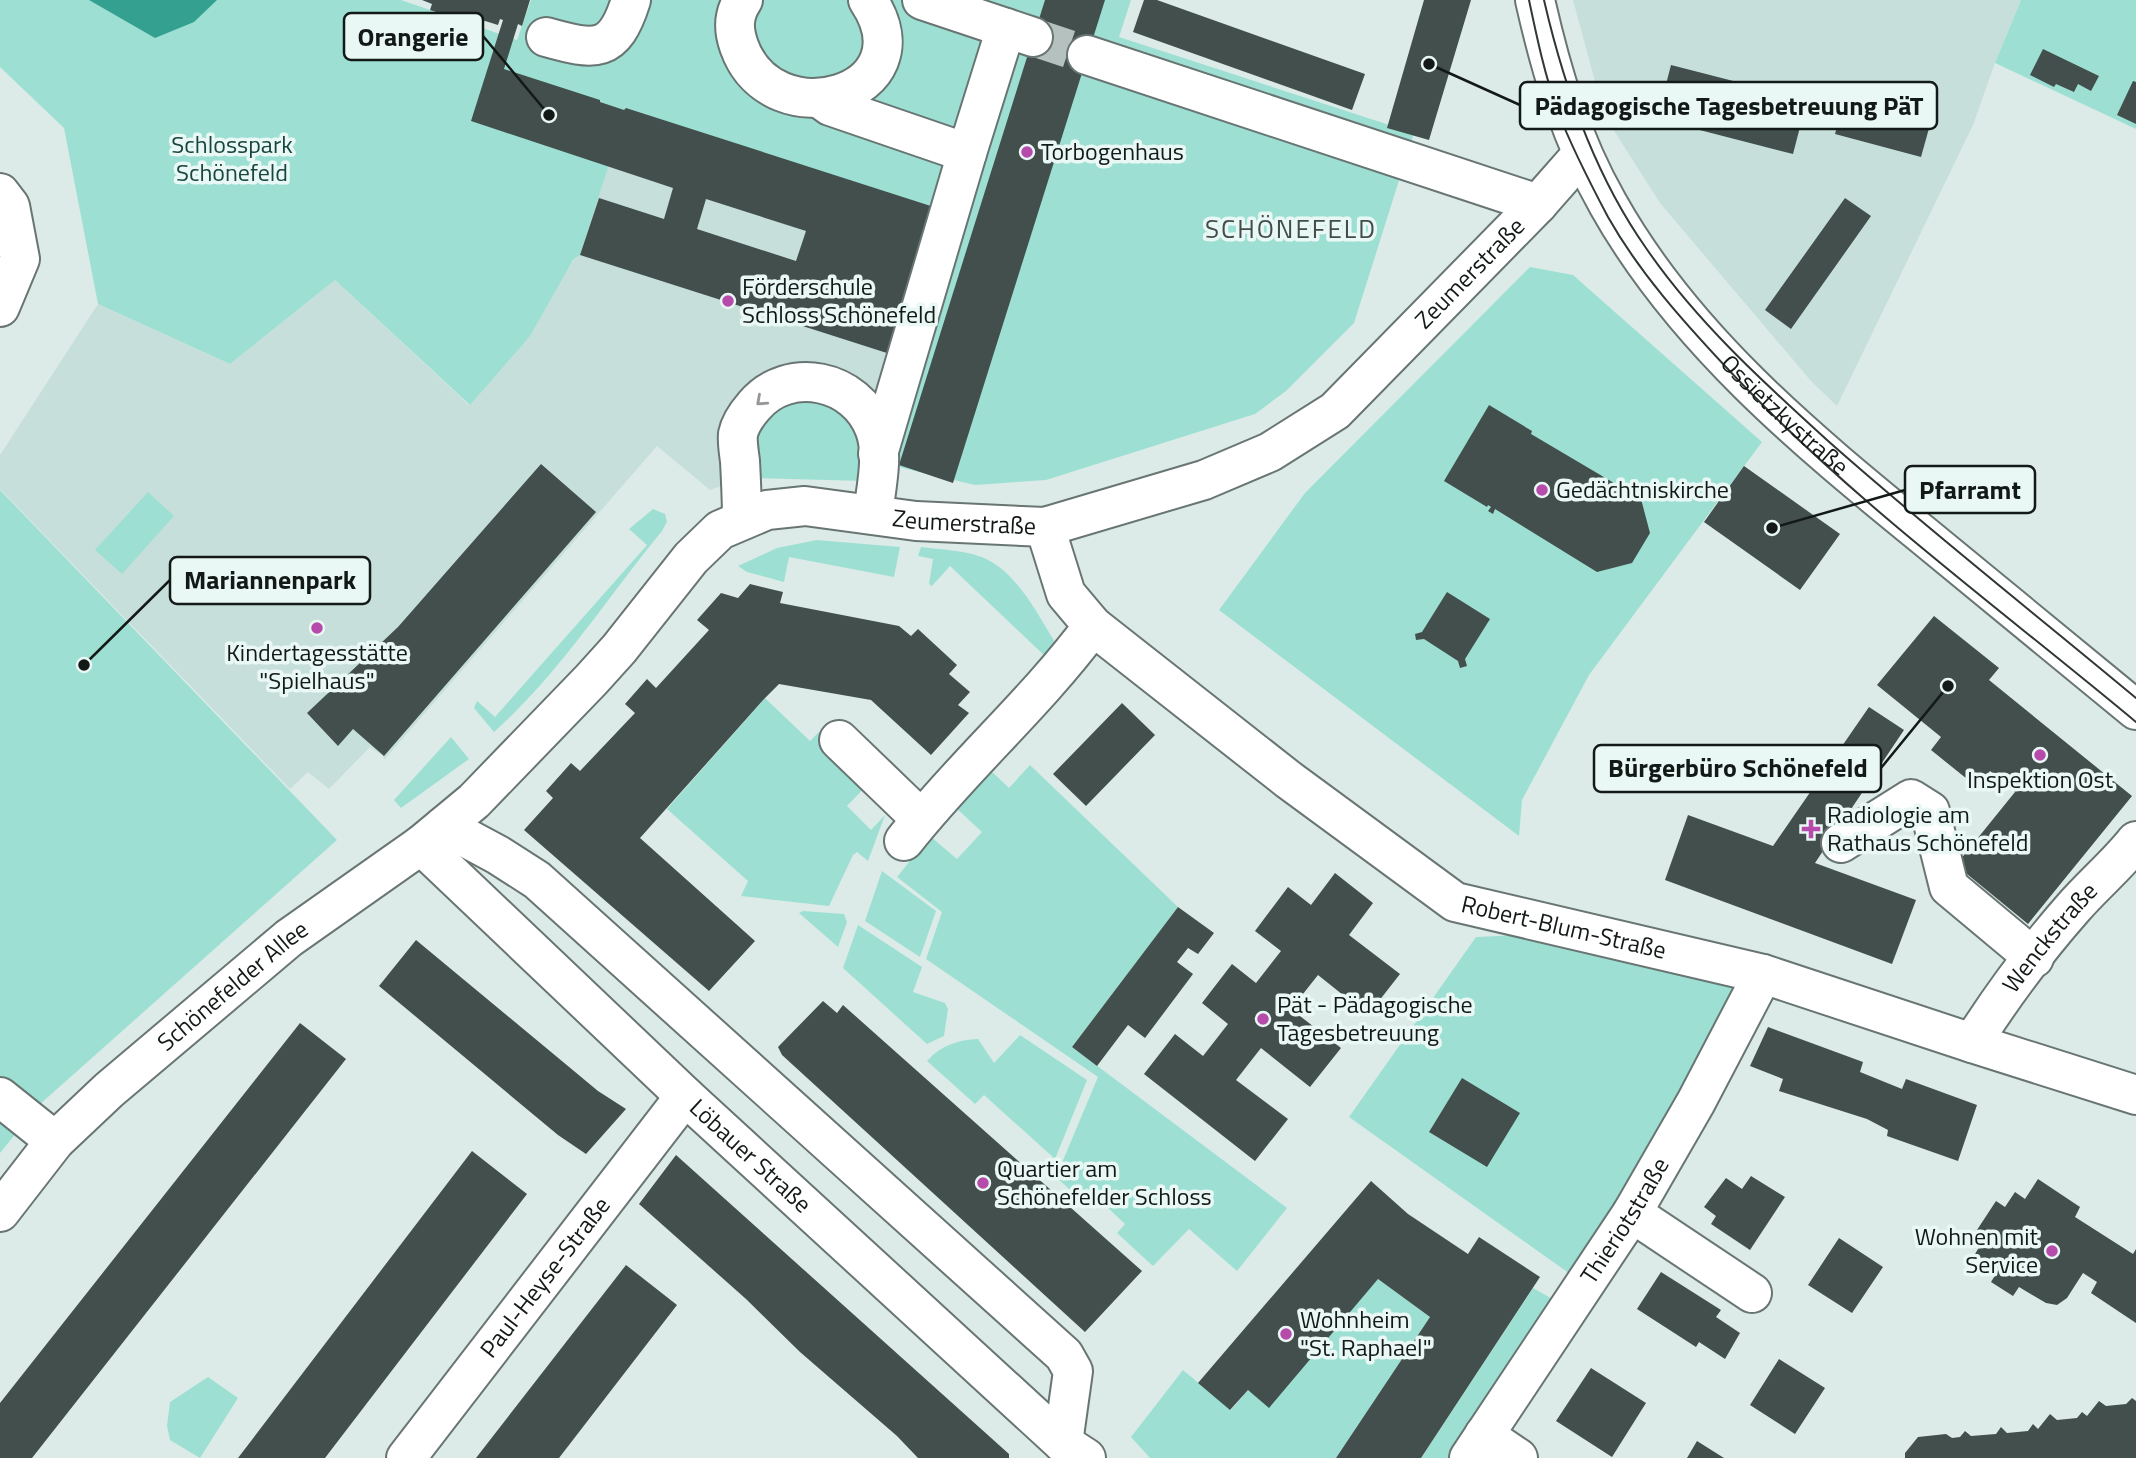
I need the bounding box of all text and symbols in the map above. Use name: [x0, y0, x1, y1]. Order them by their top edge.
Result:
callout: Orangerie: [344, 13, 483, 60]
text: Orangerie: [357, 17, 469, 56]
callout: Pädagogische Tagesbetreuung PäT: [1520, 82, 1937, 129]
text: Pädagogische Tagesbetreuung PäT: [1535, 86, 1924, 125]
park label: Schlosspark Schönefeld: [171, 126, 293, 190]
place label: Torbogenhaus: [1041, 133, 1184, 169]
marker: Torbogenhaus: [1019, 144, 1035, 160]
district label: SCHÖNEFELD: [1205, 209, 1377, 248]
street label: Zeumerstraße: [1406, 209, 1532, 337]
place label: Förderschule Schloss Schönefeld: [742, 268, 936, 332]
marker: Förderschule Schloss Schönefeld: [720, 293, 736, 309]
street label: Ossietzkystraße: [1713, 346, 1857, 483]
one-way arrow: [756, 393, 769, 405]
callout: Pfarramt: [1905, 466, 2035, 513]
text: Pfarramt: [1919, 470, 2021, 509]
place label: Gedächtniskirche: [1556, 471, 1729, 507]
marker: Gedächtniskirche: [1534, 482, 1550, 498]
street label: Zeumerstraße: [890, 499, 1037, 544]
callout: Mariannenpark: [170, 557, 370, 604]
text: Mariannenpark: [184, 560, 357, 599]
marker: Kindertagesstätte "Spielhaus": [309, 620, 325, 636]
place label: Kindertagesstätte "Spielhaus": [226, 634, 408, 698]
callout: Bürgerbüro Schönefeld: [1594, 745, 1881, 792]
marker: Inspektion Ost: [2032, 747, 2048, 763]
text: Bürgerbüro Schönefeld: [1608, 748, 1868, 787]
place label: Inspektion Ost: [1967, 761, 2114, 797]
place label: Radiologie am Rathaus Schönefeld: [1827, 796, 2028, 860]
marker: Radiologie am Rathaus Schönefeld: [1801, 819, 1821, 839]
street label: Wenckstraße: [1993, 874, 2105, 1000]
street label: Robert-Blum-Straße: [1458, 885, 1670, 968]
street label: Schönefelder Allee: [149, 911, 315, 1059]
place label: Pät - Pädagogische Tagesbetreuung: [1277, 986, 1473, 1050]
marker: Pät - Pädagogische Tagesbetreuung: [1255, 1011, 1271, 1027]
street label: Löbauer Straße: [682, 1090, 820, 1221]
place label: Quartier am Schönefelder Schloss: [997, 1150, 1212, 1214]
street label: Thieriotstraße: [1571, 1150, 1677, 1291]
marker: Quartier am Schönefelder Schloss: [975, 1175, 991, 1191]
street label: Paul-Heyse-Straße: [471, 1189, 618, 1365]
place label: Wohnen mit Service: [1915, 1218, 2039, 1282]
marker: Wohnen mit Service: [2044, 1243, 2060, 1259]
place label: Wohnheim "St. Raphael": [1300, 1301, 1432, 1365]
marker: Wohnheim "St. Raphael": [1278, 1326, 1294, 1342]

